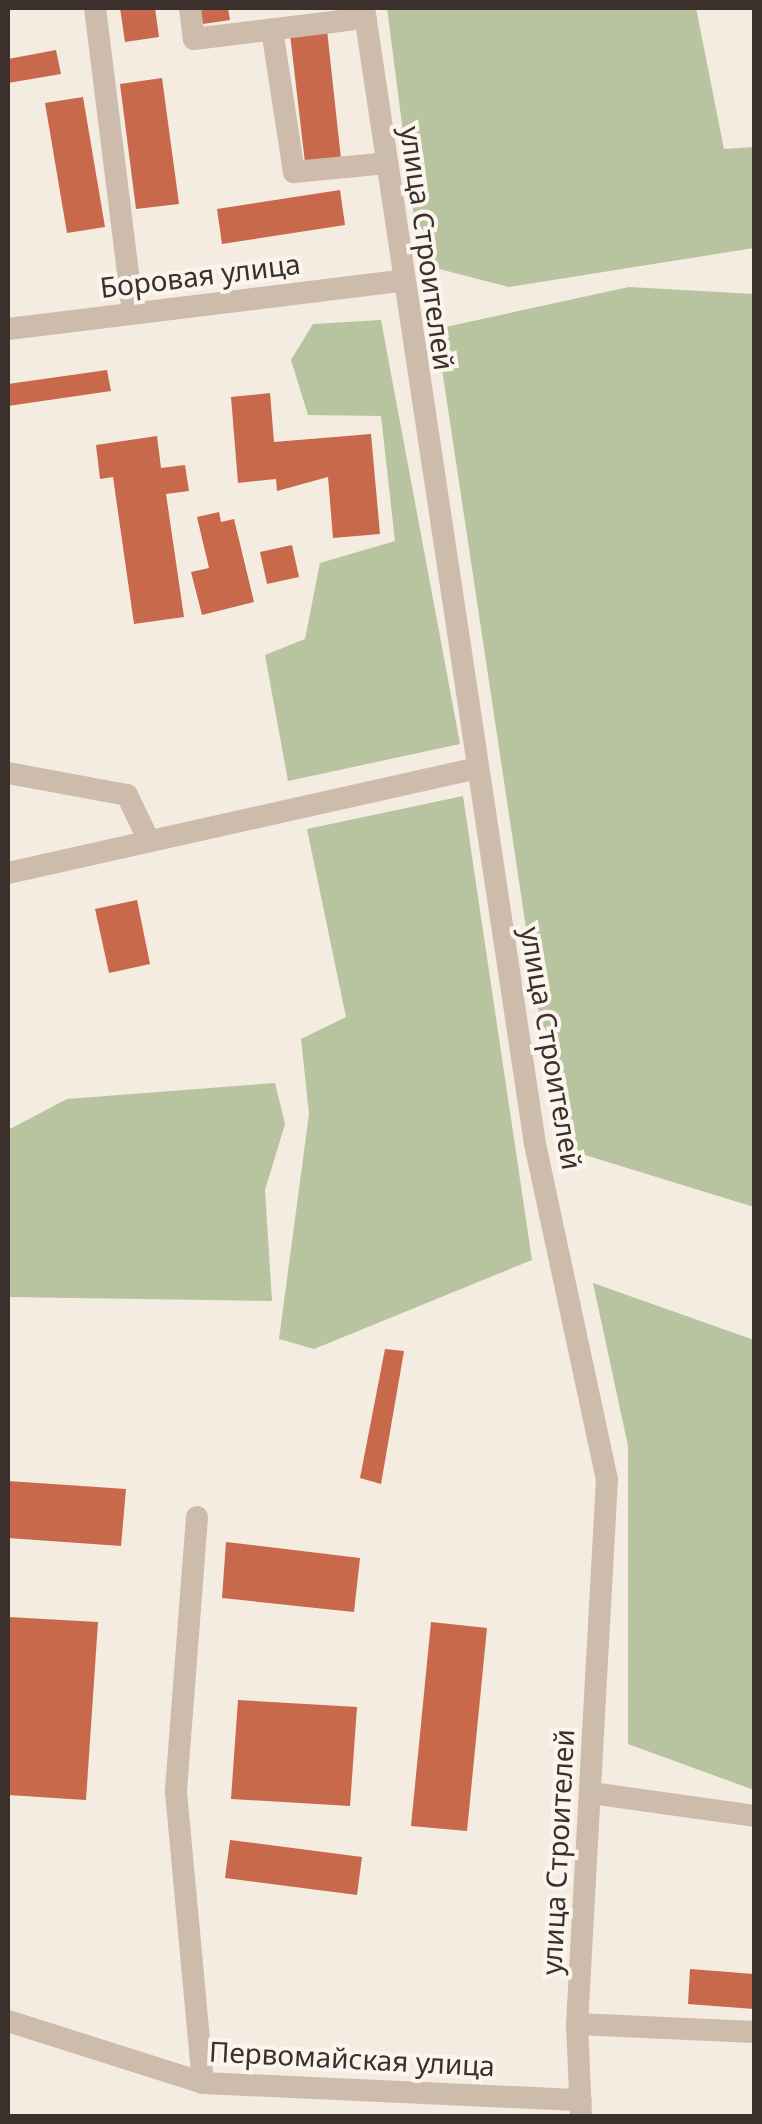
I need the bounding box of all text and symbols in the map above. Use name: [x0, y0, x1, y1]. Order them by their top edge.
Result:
street label: улица Строителей: [394, 124, 462, 372]
street label: Боровая улица: [98, 246, 302, 304]
street label: улица Строителей: [514, 924, 590, 1172]
street label: улица Строителей: [534, 1728, 580, 1976]
street label: Первомайская улица: [208, 2034, 496, 2082]

